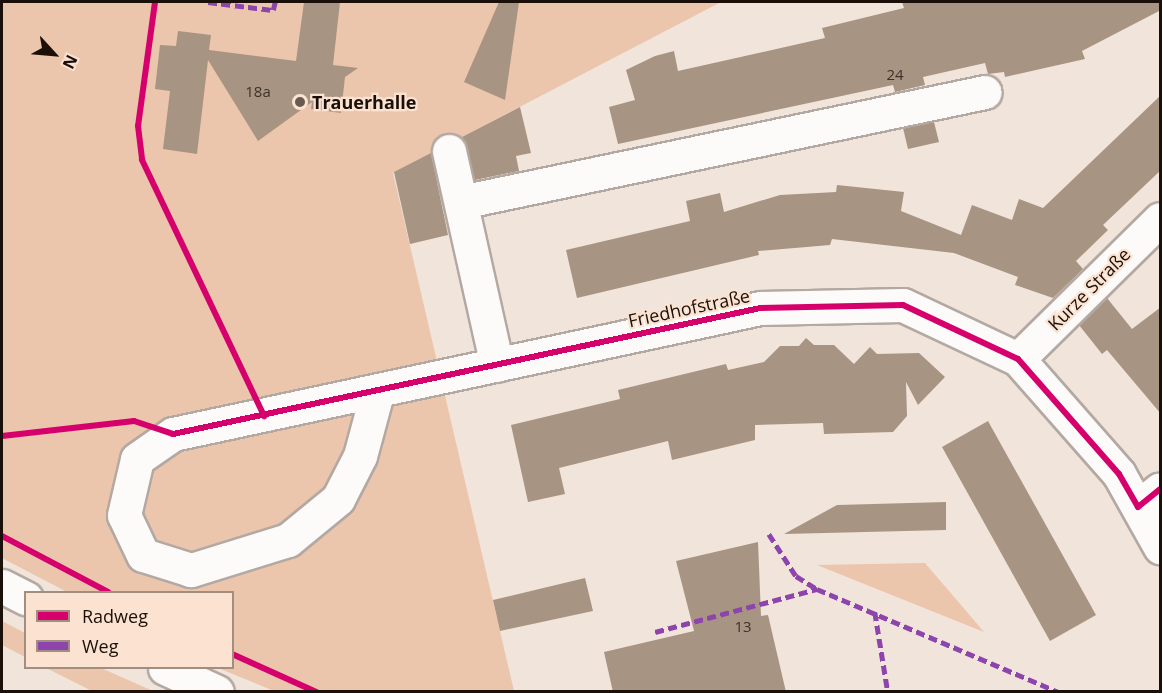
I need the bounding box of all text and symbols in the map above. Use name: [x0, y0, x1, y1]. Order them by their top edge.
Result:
north arrow: [24, 24, 84, 84]
text: N: [57, 51, 83, 73]
house number: 24: [886, 66, 904, 84]
house number: 18a: [245, 83, 271, 101]
place label: Trauerhalle: [312, 91, 416, 113]
marker: Trauerhalle: [293, 95, 307, 109]
street label: Kurze Straße: [1043, 243, 1135, 335]
street label: Friedhofstraße: [626, 285, 752, 331]
legend: [24, 591, 234, 669]
text: Radweg: [82, 604, 148, 628]
house number: 13: [734, 618, 752, 636]
text: Weg: [82, 634, 119, 658]

